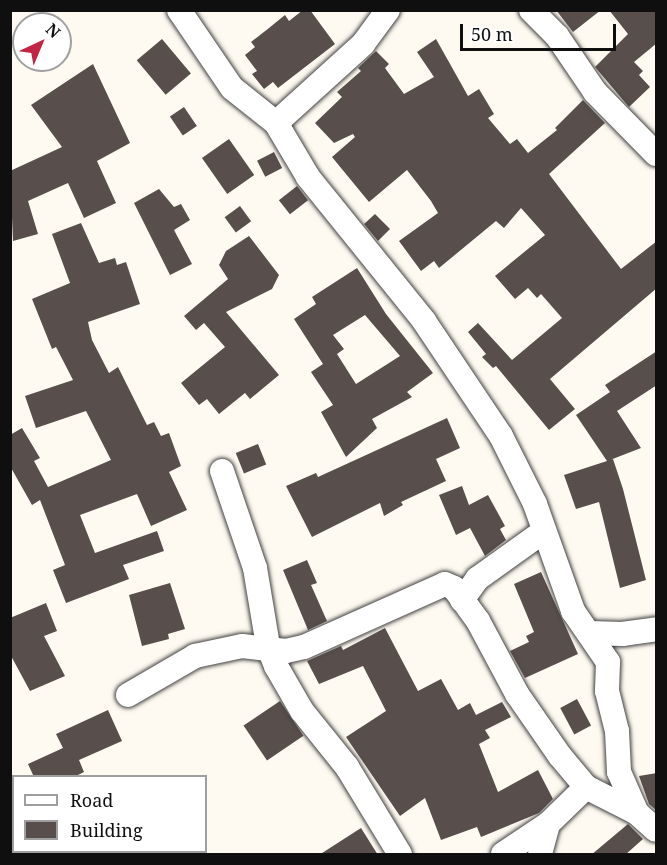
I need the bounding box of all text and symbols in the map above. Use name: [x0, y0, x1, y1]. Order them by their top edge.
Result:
north arrow: [12, 12, 72, 72]
scale bar: [463, 12, 619, 50]
text: N: [41, 18, 65, 43]
text: 50 m: [471, 22, 513, 46]
legend: [12, 775, 207, 853]
text: Road: [70, 788, 113, 812]
text: Building: [70, 818, 143, 842]

